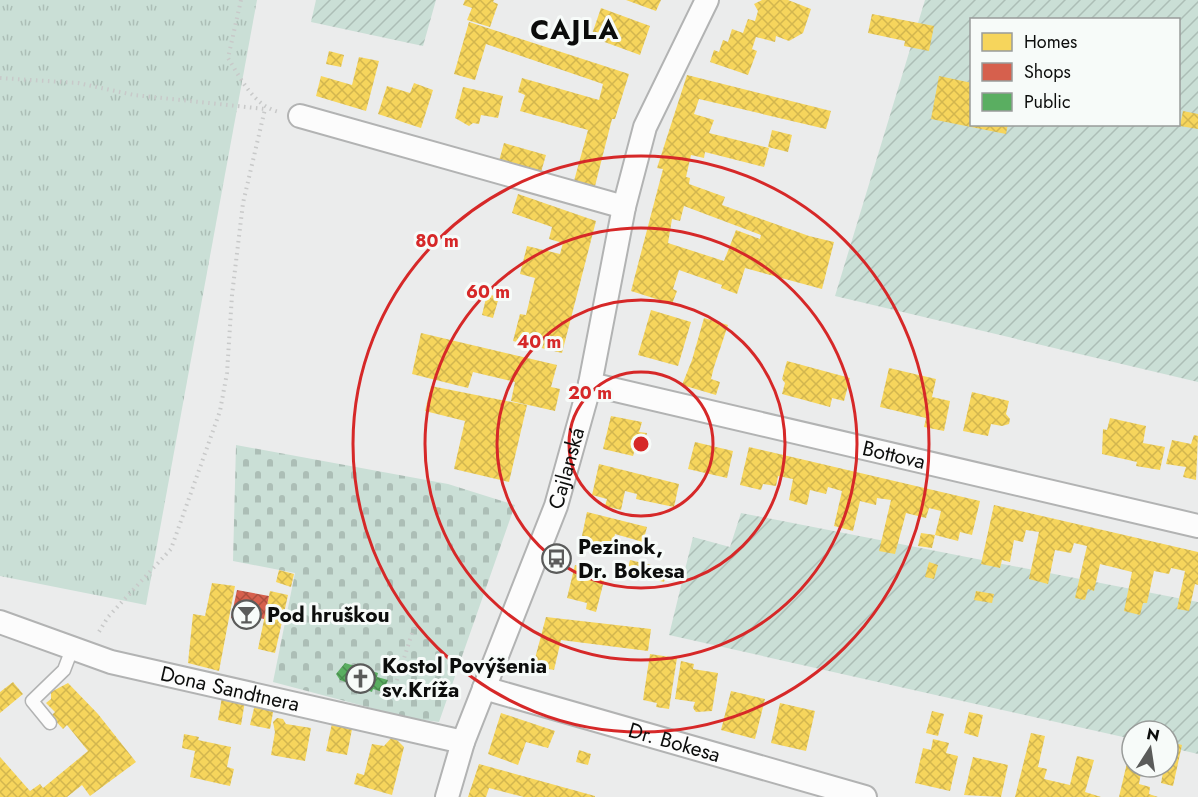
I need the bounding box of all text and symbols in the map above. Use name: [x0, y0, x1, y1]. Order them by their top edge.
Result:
district label: CAJLA: [530, 10, 620, 49]
legend: [970, 18, 1180, 126]
text: Homes: [1024, 29, 1077, 55]
text: Shops: [1024, 59, 1071, 85]
text: Public: [1024, 89, 1071, 115]
text: 80 m: [415, 228, 459, 254]
text: 60 m: [466, 279, 510, 305]
text: 40 m: [517, 329, 561, 355]
text: 20 m: [568, 380, 612, 406]
street label: Cajlanská: [541, 424, 592, 513]
street label: Bottova: [859, 433, 928, 477]
centre of rings: [631, 434, 651, 454]
place label: Pezinok, Dr. Bokesa: [578, 532, 685, 586]
bus stop icon: Pezinok, Dr. Bokesa: [541, 543, 573, 575]
bar icon: Pod hruškou: [230, 599, 262, 631]
place label: Pod hruškou: [267, 600, 390, 630]
place label: Kostol Povýšenia sv.Kríža: [382, 651, 547, 705]
street label: Dona Sandtnera: [157, 659, 303, 719]
church icon: Kostol Povýšenia sv.Kríža: [345, 662, 377, 694]
street label: Dr. Bokesa: [625, 715, 724, 770]
north arrow: [1120, 719, 1180, 779]
text: N: [1144, 722, 1162, 747]

